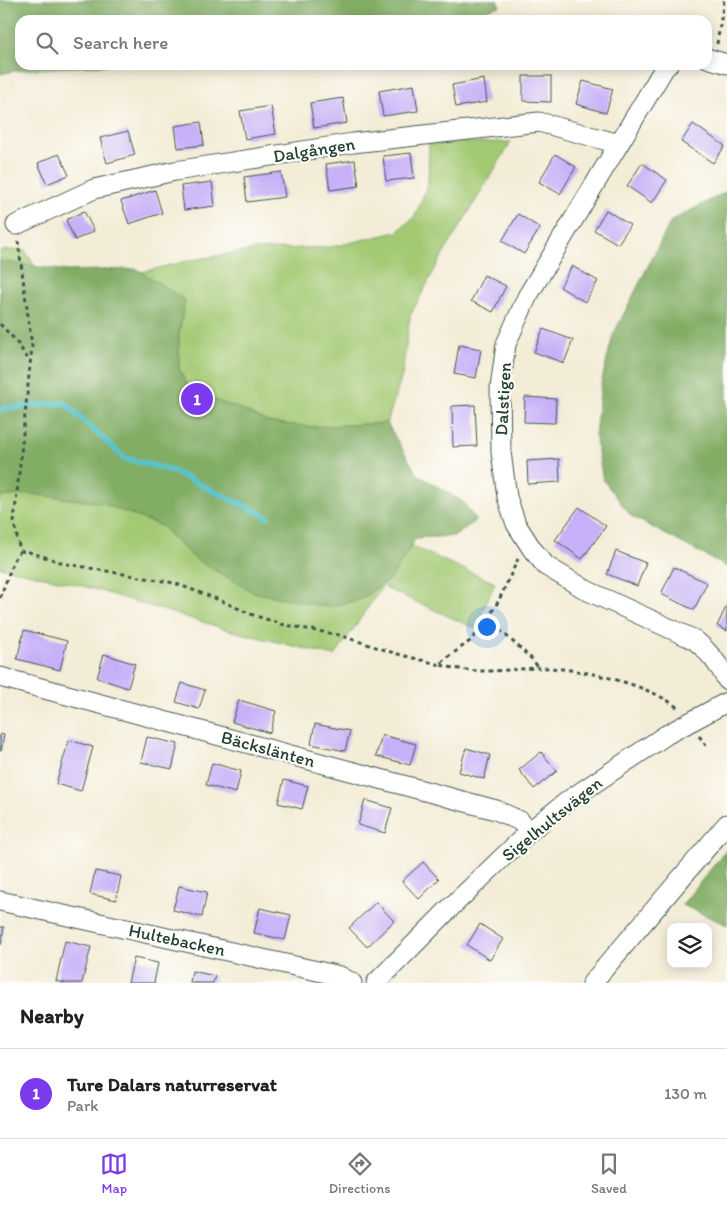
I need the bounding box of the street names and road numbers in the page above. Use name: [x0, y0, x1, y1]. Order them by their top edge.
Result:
street label: Dalgången: [272, 133, 357, 167]
street label: Dalstigen: [490, 361, 516, 436]
street label: Bäckslänten: [219, 726, 317, 772]
street label: Sigelhultsvägen: [497, 772, 607, 866]
street label: Hultebacken: [127, 919, 227, 961]

